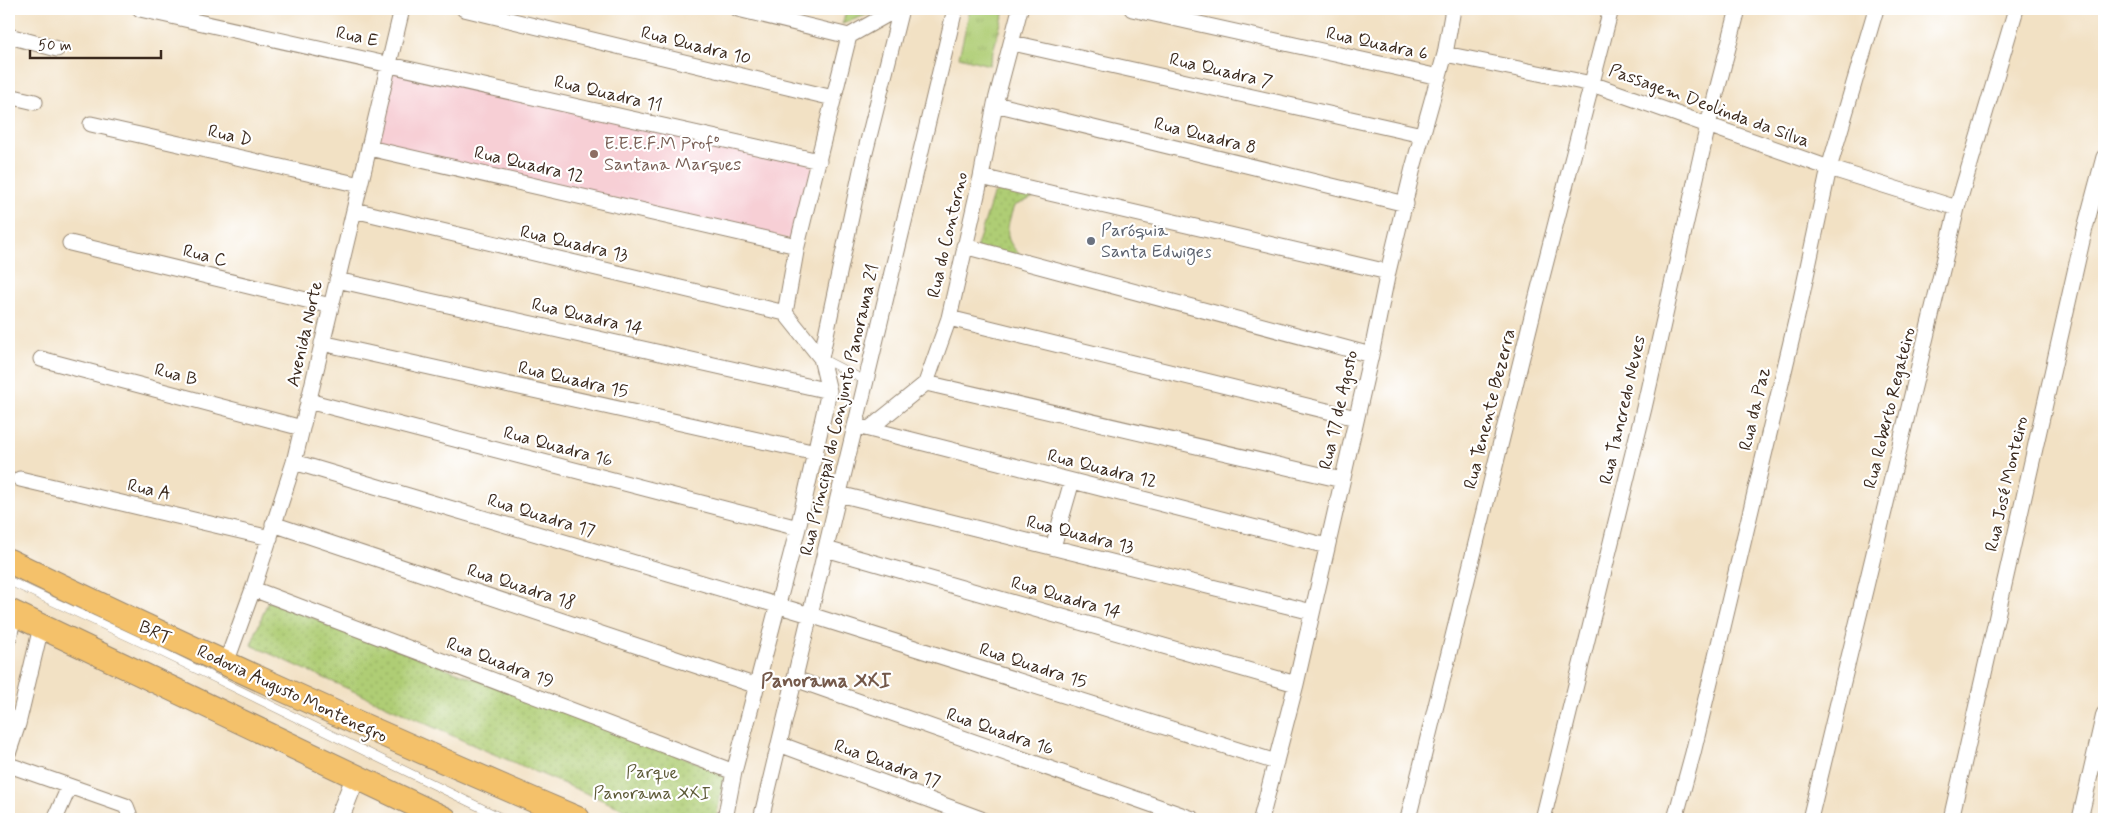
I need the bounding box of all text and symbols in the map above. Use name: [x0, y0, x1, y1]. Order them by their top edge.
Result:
street label: Rua E: [334, 21, 380, 53]
street label: Rua Quadra 10: [638, 21, 754, 71]
street label: Rua Quadra 6: [1324, 21, 1430, 67]
scale bar: [30, 28, 161, 60]
text: 50 m: [38, 36, 72, 56]
street label: Rua Quadra 7: [1167, 47, 1275, 95]
street label: Passagem Deolinda da Silva: [1605, 58, 1813, 154]
street label: Rua Quadra 11: [552, 70, 664, 118]
street label: Rua Quadra 8: [1151, 112, 1259, 160]
street label: Rua D: [206, 119, 254, 153]
place label: E.E.E.F.M Profº Santana Marques: [604, 132, 741, 177]
street label: Rua Quadra 12: [472, 141, 586, 189]
marker: E.E.E.F.M Profº Santana Marques: [588, 148, 600, 160]
street label: Rua do Contorno: [922, 170, 974, 300]
place label: Paróquia Santa Edwiges: [1101, 219, 1212, 265]
street label: Rua Quadra 13: [518, 220, 631, 268]
marker: Paróquia Santa Edwiges: [1085, 235, 1097, 247]
street label: Rua C: [180, 239, 230, 273]
street label: Rua Principal do Conjunto Panorama 21: [795, 262, 885, 558]
street label: Avenida Norte: [281, 279, 329, 389]
street label: Rua Quadra 14: [529, 293, 645, 341]
street label: Rua Roberto Regateiro: [1858, 325, 1922, 491]
street label: Rua Tenente Bezerra: [1458, 326, 1522, 492]
street label: Rua Tancredo Neves: [1594, 333, 1652, 487]
street label: Rua 17 de Agosto: [1314, 348, 1364, 472]
street label: Rua Quadra 15: [516, 356, 630, 404]
street label: Rua B: [152, 358, 200, 392]
street label: Rua da Paz: [1734, 365, 1776, 453]
street label: Rua José Monteiro: [1980, 414, 2034, 554]
street label: Rua Quadra 16: [501, 421, 615, 473]
street label: Rua Quadra 12: [1045, 444, 1159, 494]
street label: Rua A: [125, 473, 173, 507]
street label: Rua Quadra 17: [484, 488, 598, 544]
street label: Rua Quadra 13: [1024, 510, 1137, 560]
street label: Rua Quadra 18: [464, 558, 578, 616]
street label: Rua Quadra 14: [1008, 571, 1124, 625]
street label: BRT: [135, 615, 175, 651]
street label: Rua Quadra 19: [443, 632, 557, 694]
street label: Rua Quadra 15: [976, 637, 1090, 695]
street label: Rodovia Augusto Montenegro: [192, 639, 391, 751]
district label: Panorama XXI: [761, 668, 892, 695]
street label: Rua Quadra 16: [943, 702, 1057, 762]
street label: Rua Quadra 17: [830, 734, 944, 794]
park label: Parque Panorama XXI: [593, 761, 711, 806]

